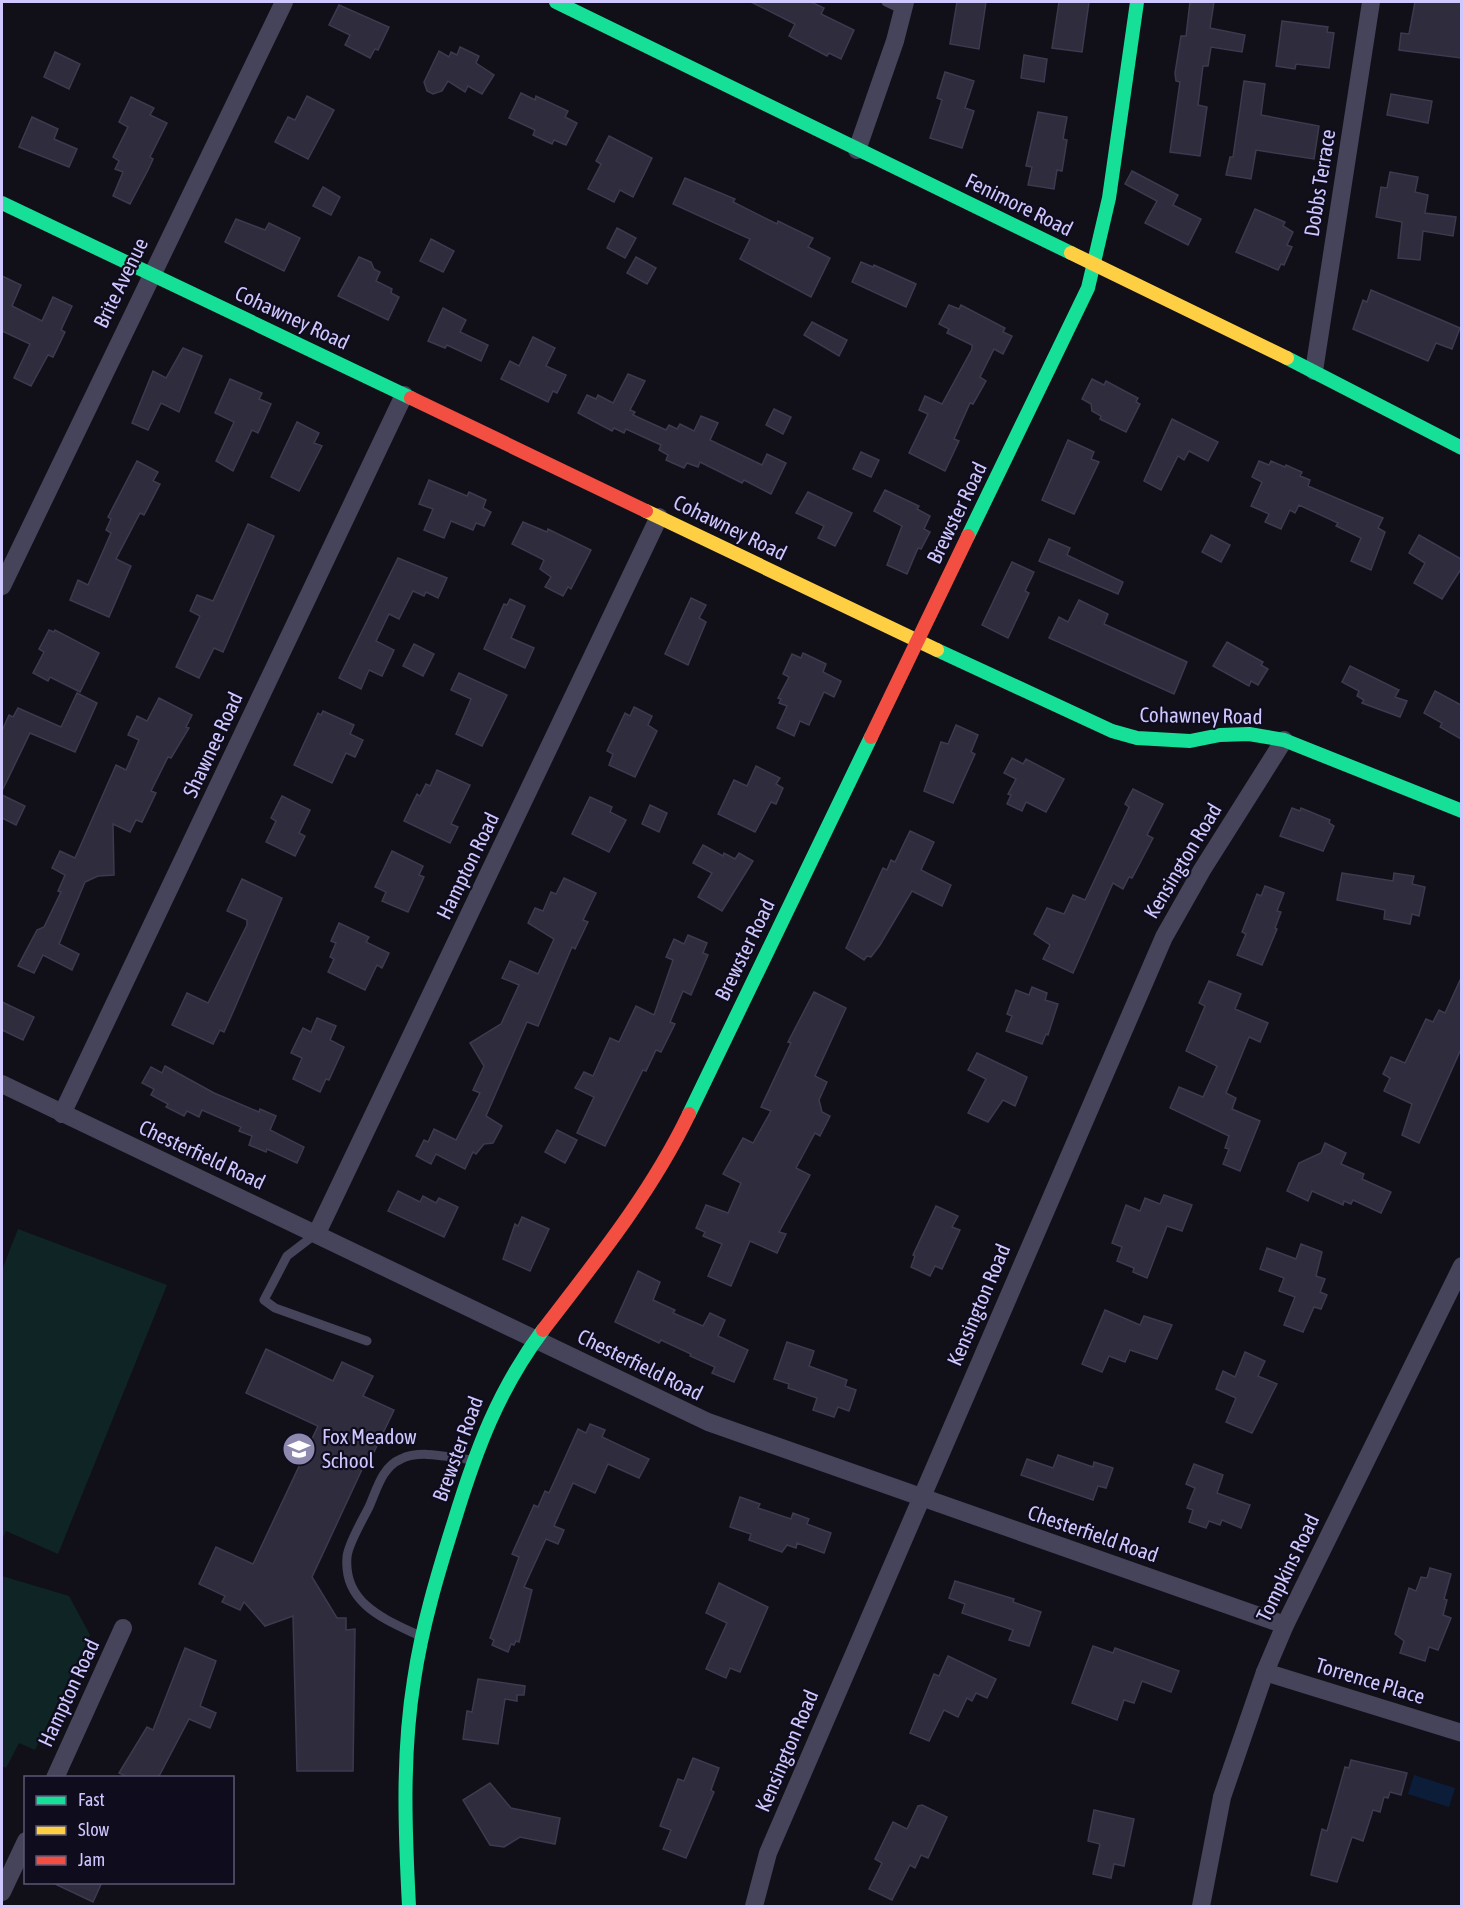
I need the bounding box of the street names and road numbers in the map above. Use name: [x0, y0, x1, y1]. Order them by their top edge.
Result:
street label: Dobbs Terrace: [1299, 127, 1339, 238]
street label: Fenimore Road: [962, 168, 1077, 240]
street label: Brite Avenue: [88, 234, 152, 332]
street label: Cohawney Road: [232, 280, 353, 354]
street label: Brewster Road: [921, 458, 991, 567]
street label: Cohawney Road: [670, 489, 791, 565]
street label: Shawnee Road: [177, 688, 247, 801]
street label: Cohawney Road: [1139, 702, 1263, 728]
street label: Kensington Road: [1138, 799, 1226, 922]
street label: Hampton Road: [431, 808, 503, 923]
street label: Brewster Road: [709, 895, 779, 1004]
street label: Chesterfield Road: [136, 1114, 269, 1194]
street label: Kensington Road: [942, 1240, 1015, 1369]
street label: Chesterfield Road: [574, 1323, 707, 1405]
street label: Brewster Road: [427, 1393, 487, 1504]
street label: Chesterfield Road: [1025, 1500, 1162, 1567]
street label: Tompkins Road: [1251, 1510, 1324, 1625]
street label: Hampton Road: [33, 1635, 103, 1750]
street label: Torrence Place: [1313, 1652, 1428, 1708]
street label: Kensington Road: [750, 1686, 823, 1815]

